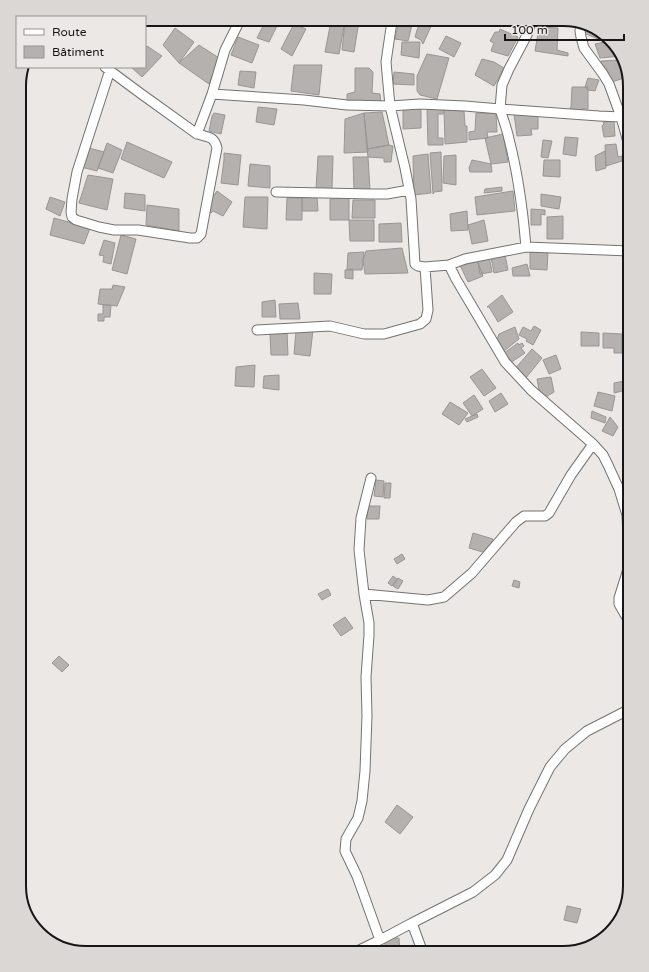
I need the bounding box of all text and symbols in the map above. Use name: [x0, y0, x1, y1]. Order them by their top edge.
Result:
legend: [16, 16, 146, 68]
scale bar: [505, 16, 624, 42]
text: 100 m: [511, 23, 548, 37]
text: Route: [52, 25, 87, 39]
text: Bâtiment: [52, 45, 104, 59]

